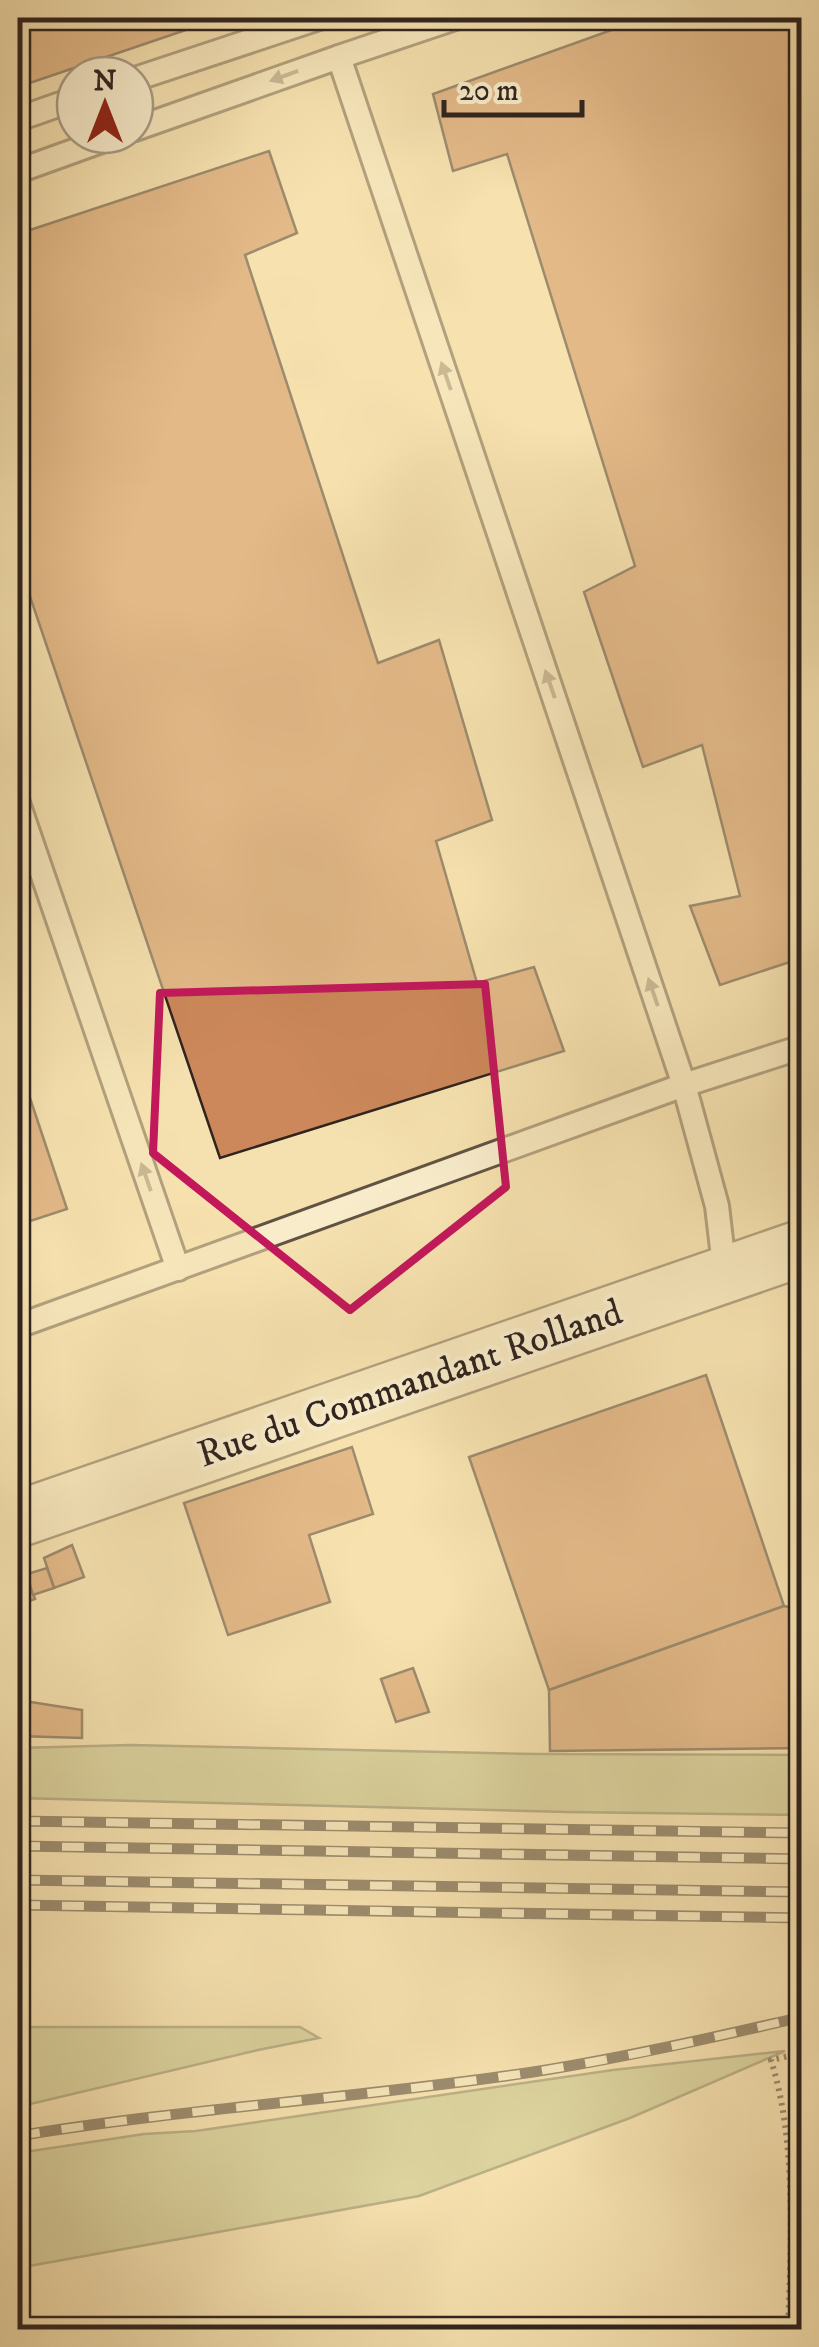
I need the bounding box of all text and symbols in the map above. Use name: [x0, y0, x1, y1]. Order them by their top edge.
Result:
north arrow: [55, 55, 155, 155]
scale bar: [444, 55, 582, 117]
text: N: [94, 64, 117, 99]
one-way arrow: [269, 69, 299, 84]
text: 20 m: [459, 73, 519, 110]
one-way arrow: [438, 361, 453, 391]
one-way arrow: [541, 669, 556, 699]
one-way arrow: [644, 977, 659, 1007]
one-way arrow: [138, 1161, 153, 1191]
street label: Rue du Commandant Rolland: [191, 1289, 629, 1479]

